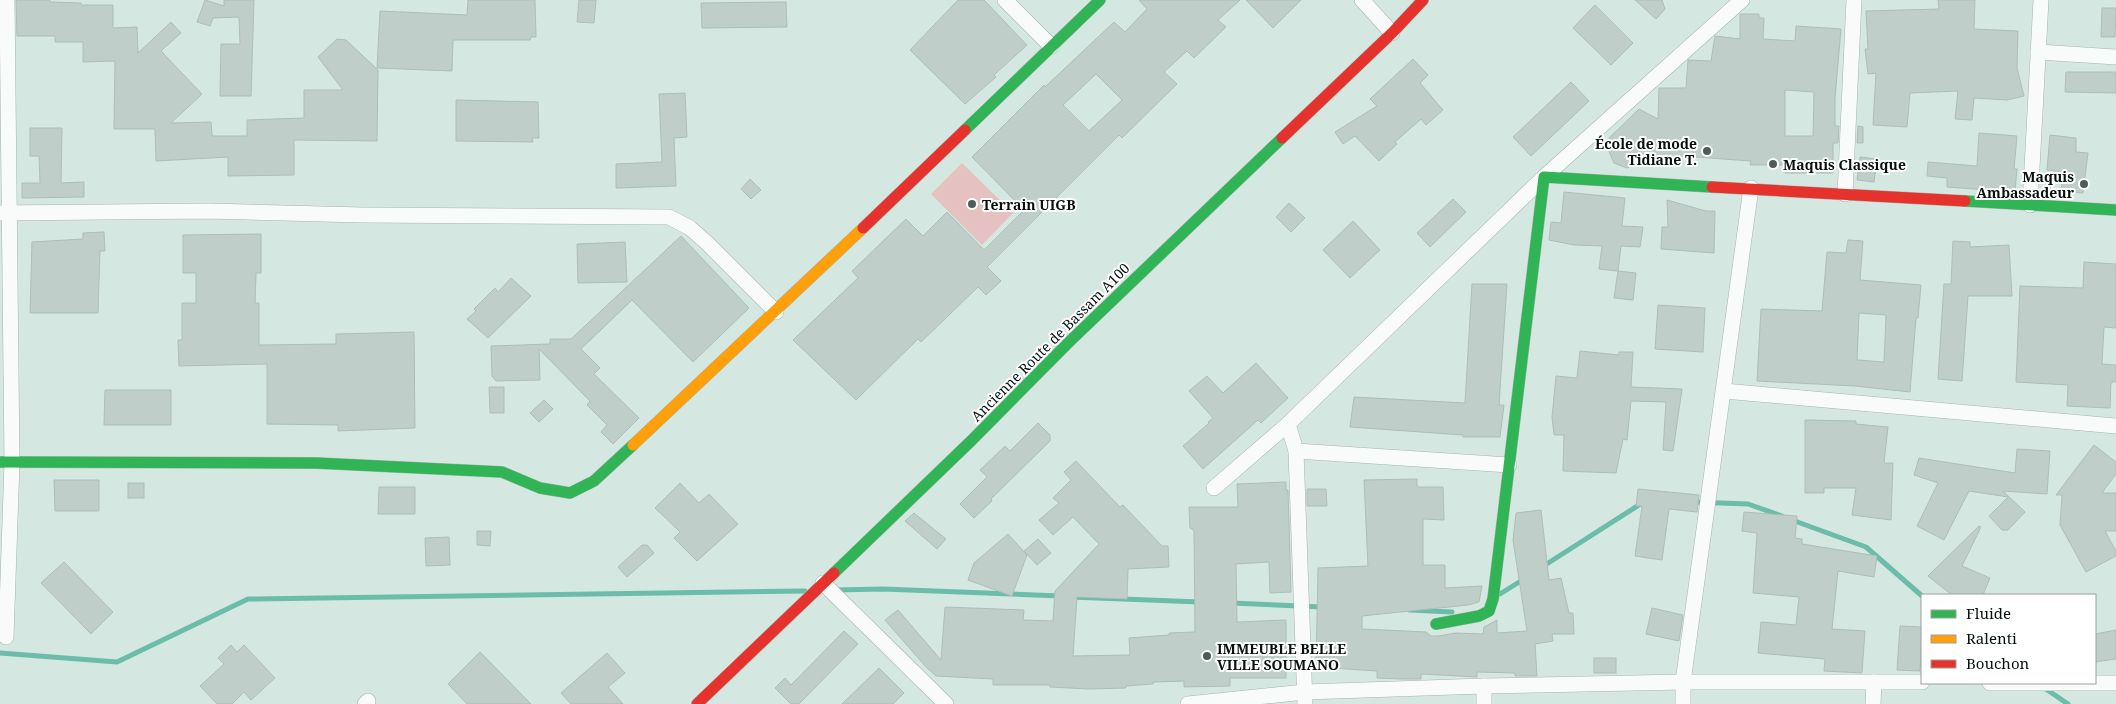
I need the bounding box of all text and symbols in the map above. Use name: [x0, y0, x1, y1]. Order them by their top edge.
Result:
place label: École de mode Tidiane T.: [1595, 134, 1697, 169]
marker: École de mode Tidiane T.: [1701, 145, 1713, 157]
place label: Maquis Classique: [1783, 155, 1906, 174]
marker: Maquis Classique: [1767, 158, 1779, 170]
place label: Maquis Ambassadeur: [1977, 167, 2075, 202]
marker: Maquis Ambassadeur: [2078, 178, 2090, 190]
place label: Terrain UIGB: [982, 195, 1076, 214]
marker: Terrain UIGB: [966, 198, 978, 210]
street label: Ancienne Route de Bassam A100: [967, 259, 1133, 425]
legend: [1921, 594, 2096, 684]
text: Fluide: [1966, 603, 2011, 623]
text: Ralenti: [1966, 628, 2017, 648]
place label: IMMEUBLE BELLE VILLE SOUMANO: [1217, 639, 1346, 674]
marker: IMMEUBLE BELLE VILLE SOUMANO: [1201, 650, 1213, 662]
text: Bouchon: [1966, 653, 2030, 673]

